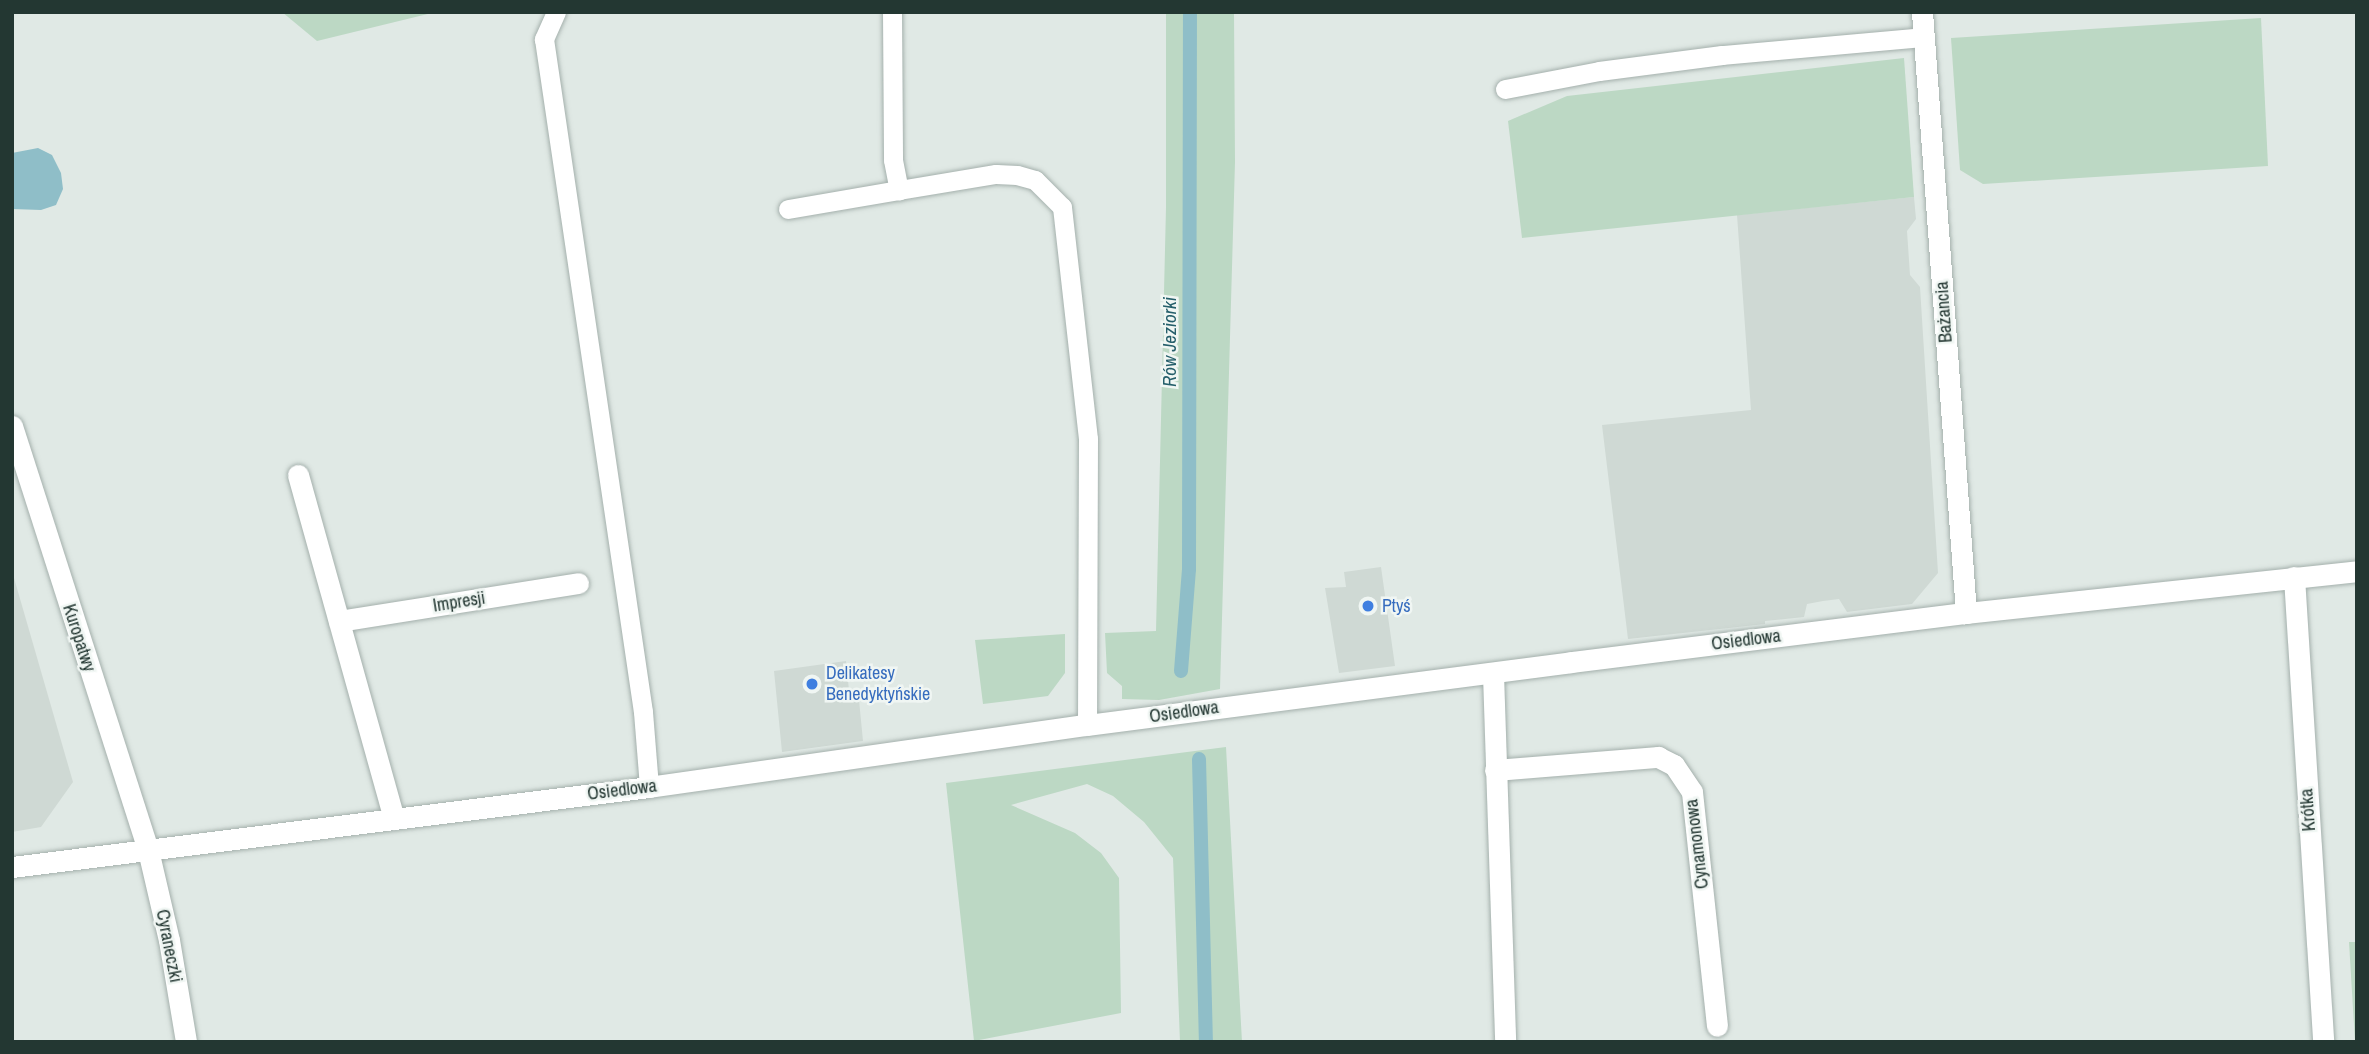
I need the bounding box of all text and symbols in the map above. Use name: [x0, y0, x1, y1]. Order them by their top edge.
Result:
street label: Bażancia: [1931, 281, 1957, 343]
water label: Rów Jeziorki: [1159, 297, 1181, 387]
street label: Impresji: [431, 587, 487, 617]
place label: Ptyś: [1382, 595, 1411, 617]
marker: Ptyś: [1360, 598, 1376, 614]
street label: Kuropatwy: [58, 602, 100, 674]
street label: Osiedlowa: [1710, 625, 1782, 655]
place label: Delikatesy Benedyktyńskie: [826, 663, 930, 706]
marker: Delikatesy Benedyktyńskie: [804, 676, 820, 692]
street label: Osiedlowa: [1148, 696, 1220, 728]
street label: Osiedlowa: [586, 775, 658, 805]
street label: Krótka: [2296, 788, 2320, 832]
street label: Cynamonowa: [1681, 798, 1713, 890]
street label: Cyraneczki: [151, 908, 187, 984]

